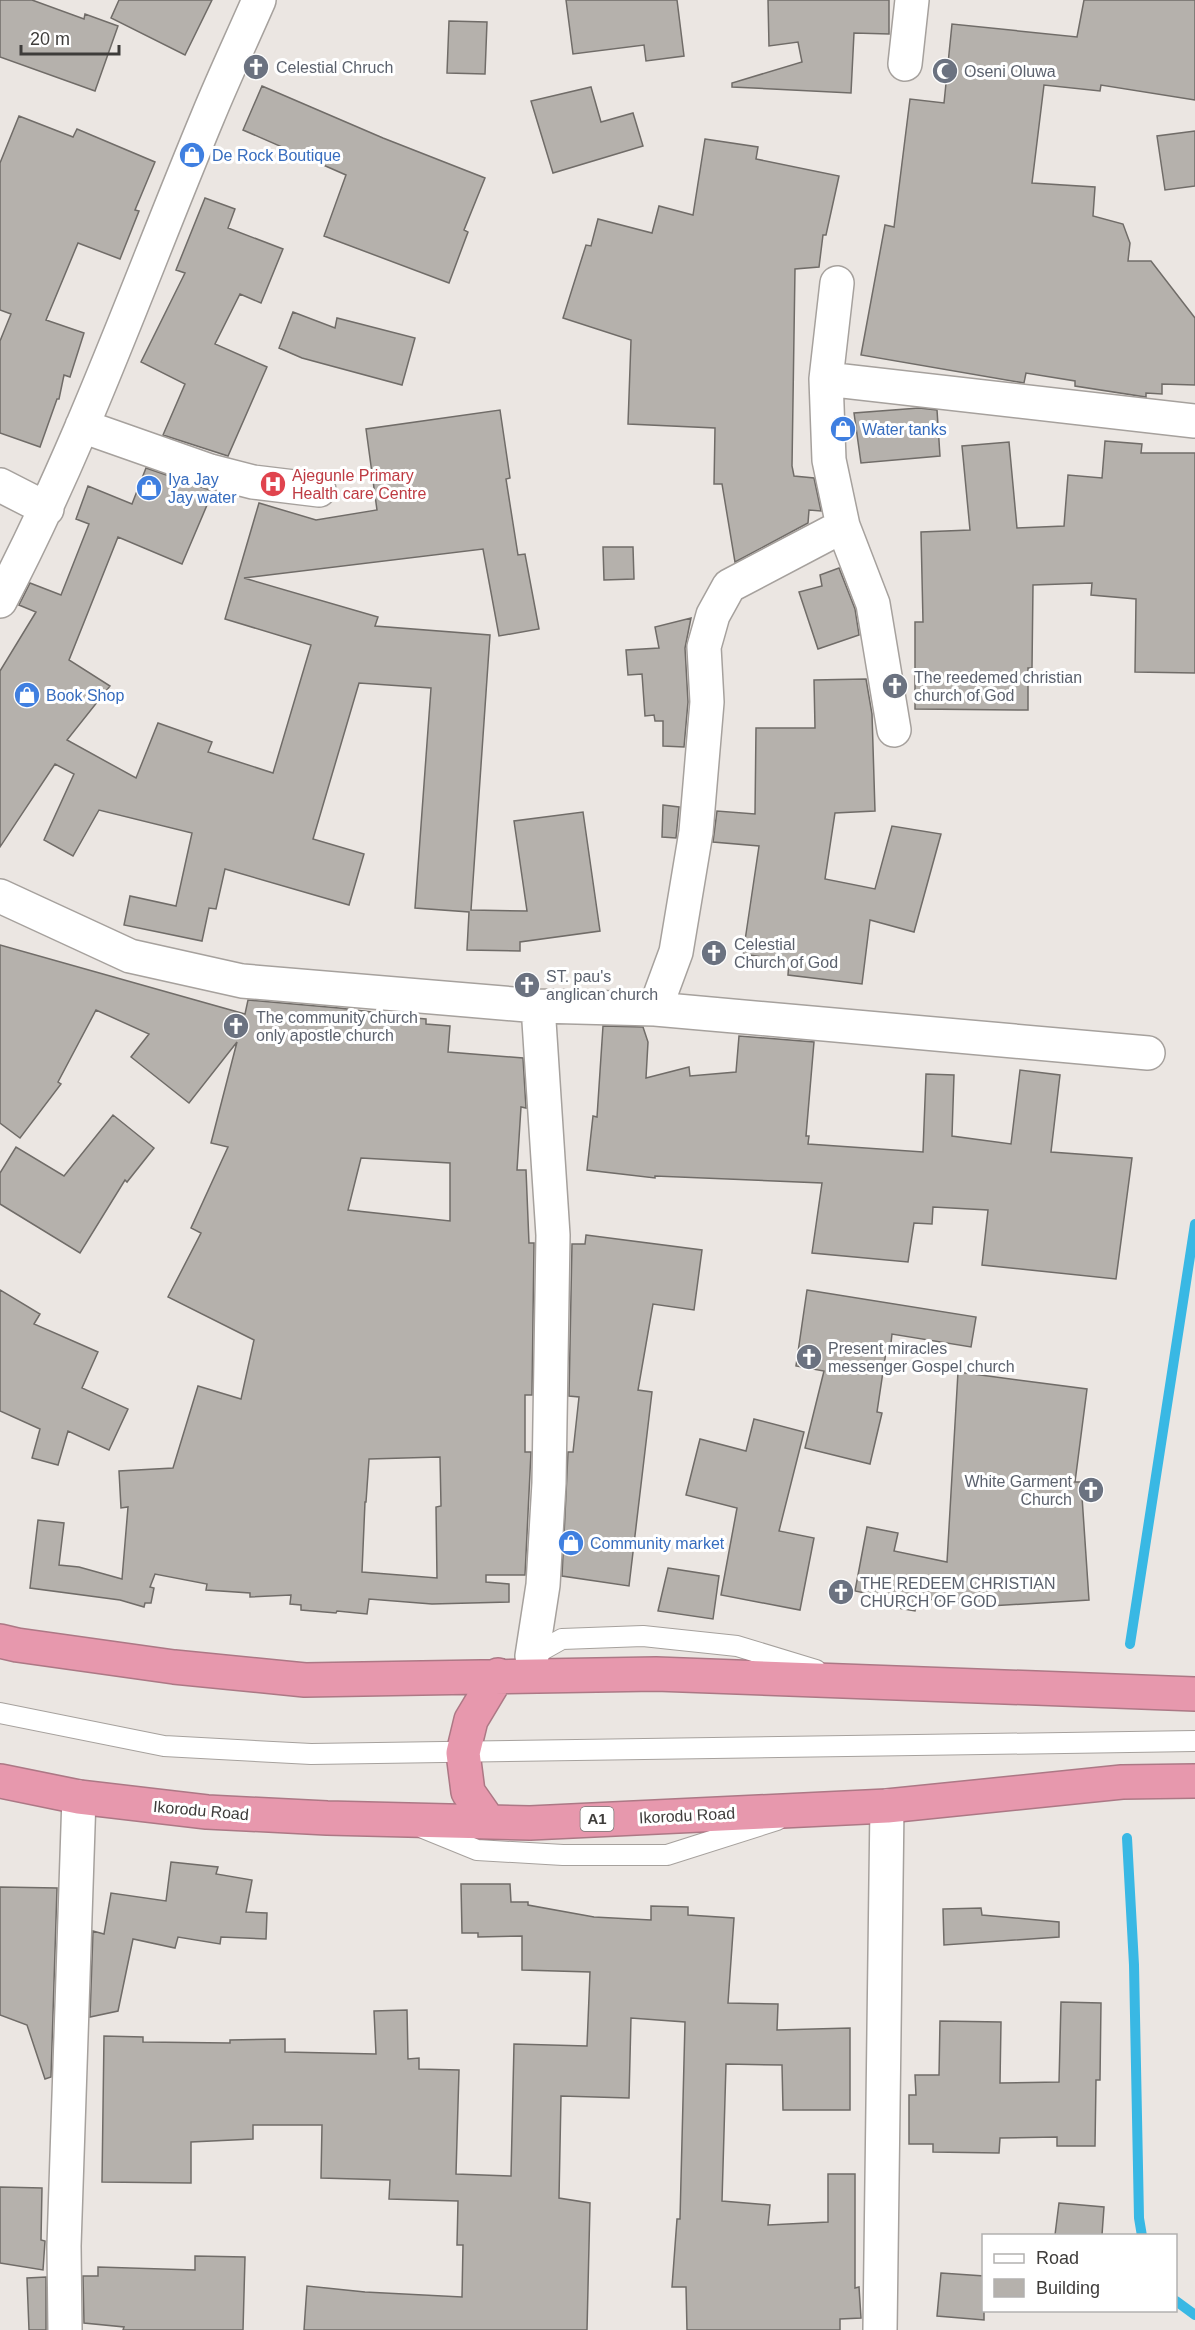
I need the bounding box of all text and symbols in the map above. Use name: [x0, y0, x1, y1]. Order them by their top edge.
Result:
scale bar: [21, 18, 118, 56]
text: 20 m: [30, 29, 70, 49]
church icon: Celestial Chruch: [241, 52, 271, 82]
mosque icon: Oseni Oluwa: [930, 56, 960, 86]
place label: Celestial Chruch: [276, 59, 393, 76]
place label: Oseni Oluwa: [964, 63, 1056, 80]
shop icon: De Rock Boutique: [177, 140, 207, 170]
place label: De Rock Boutique: [212, 147, 341, 164]
shop icon: Water tanks: [828, 414, 858, 444]
place label: Water tanks: [862, 421, 947, 438]
place label: Ajegunle Primary Health care Centre: [292, 467, 426, 502]
hospital icon: Ajegunle Primary Health care Centre: [258, 469, 288, 499]
place label: Iya Jay Jay water: [168, 471, 237, 506]
shop icon: Iya Jay Jay water: [134, 473, 164, 503]
place label: The reedemed christian church of God: [914, 669, 1082, 704]
church icon: The reedemed christian church of God: [880, 671, 910, 701]
shop icon: Book Shop: [12, 680, 42, 710]
place label: Book Shop: [46, 687, 124, 704]
place label: Celestial Church of God: [734, 936, 838, 971]
church icon: Celestial Church of God: [699, 938, 729, 968]
place label: ST. pau's anglican church: [546, 968, 658, 1003]
church icon: ST. pau's anglican church: [512, 970, 542, 1000]
place label: The community church only apostle church: [256, 1009, 418, 1044]
church icon: The community church only apostle church: [221, 1011, 251, 1041]
place label: Present miracles messenger Gospel church: [828, 1340, 1015, 1375]
church icon: Present miracles messenger Gospel church: [794, 1342, 824, 1372]
place label: White Garment Church: [964, 1473, 1073, 1508]
church icon: White Garment Church: [1076, 1475, 1106, 1505]
shop icon: Community market: [556, 1528, 586, 1558]
place label: Community market: [590, 1535, 725, 1552]
place label: THE REDEEM CHRISTIAN CHURCH OF GOD: [860, 1575, 1056, 1610]
church icon: THE REDEEM CHRISTIAN CHURCH OF GOD: [826, 1577, 856, 1607]
street label: Ikorodu Road: [152, 1798, 250, 1823]
street label: Ikorodu Road: [639, 1804, 735, 1827]
road number: A1: [580, 1807, 614, 1831]
legend: [982, 2234, 1177, 2312]
text: Road: [1036, 2248, 1079, 2268]
text: Building: [1036, 2278, 1100, 2298]

